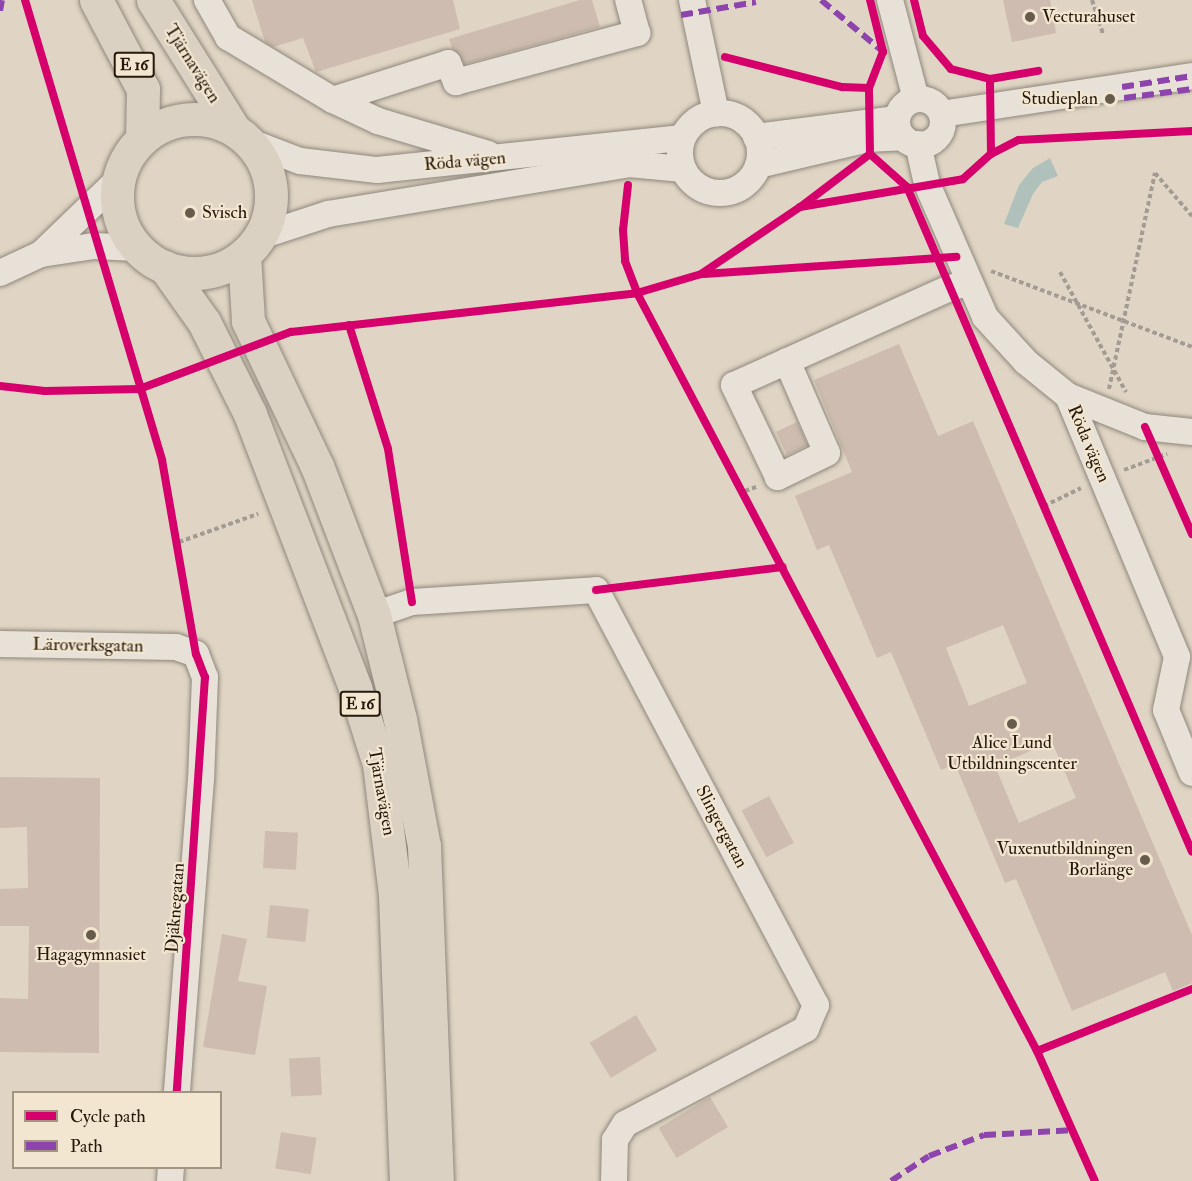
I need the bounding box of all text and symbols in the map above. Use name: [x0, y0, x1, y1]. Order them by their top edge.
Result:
place label: Vecturahuset: [1042, 6, 1135, 28]
marker: Vecturahuset: [1023, 10, 1037, 24]
street label: Tjärnavägen: [159, 21, 225, 107]
road number: E 16: [113, 52, 155, 78]
place label: Studieplan: [1021, 88, 1098, 110]
marker: Studieplan: [1103, 92, 1117, 106]
street label: Röda vägen: [423, 148, 507, 176]
place label: Svisch: [202, 202, 247, 224]
marker: Svisch: [183, 206, 197, 220]
street label: Röda vägen: [1062, 402, 1114, 486]
street label: Läroverksgatan: [32, 634, 144, 658]
road number: E 16: [339, 691, 381, 717]
marker: Alice Lund Utbildningscenter: [1005, 717, 1019, 731]
place label: Alice Lund Utbildningscenter: [947, 733, 1077, 776]
street label: Tjärnavägen: [363, 746, 399, 838]
street label: Slingergatan: [690, 782, 752, 872]
place label: Vuxenutbildningen Borlänge: [997, 839, 1133, 882]
marker: Vuxenutbildningen Borlänge: [1138, 853, 1152, 867]
street label: Djäknegatan: [162, 862, 190, 954]
marker: Hagagymnasiet: [84, 928, 98, 942]
place label: Hagagymnasiet: [36, 944, 146, 966]
legend: [12, 1091, 222, 1169]
text: Cycle path: [70, 1105, 146, 1128]
text: Path: [70, 1135, 103, 1158]

